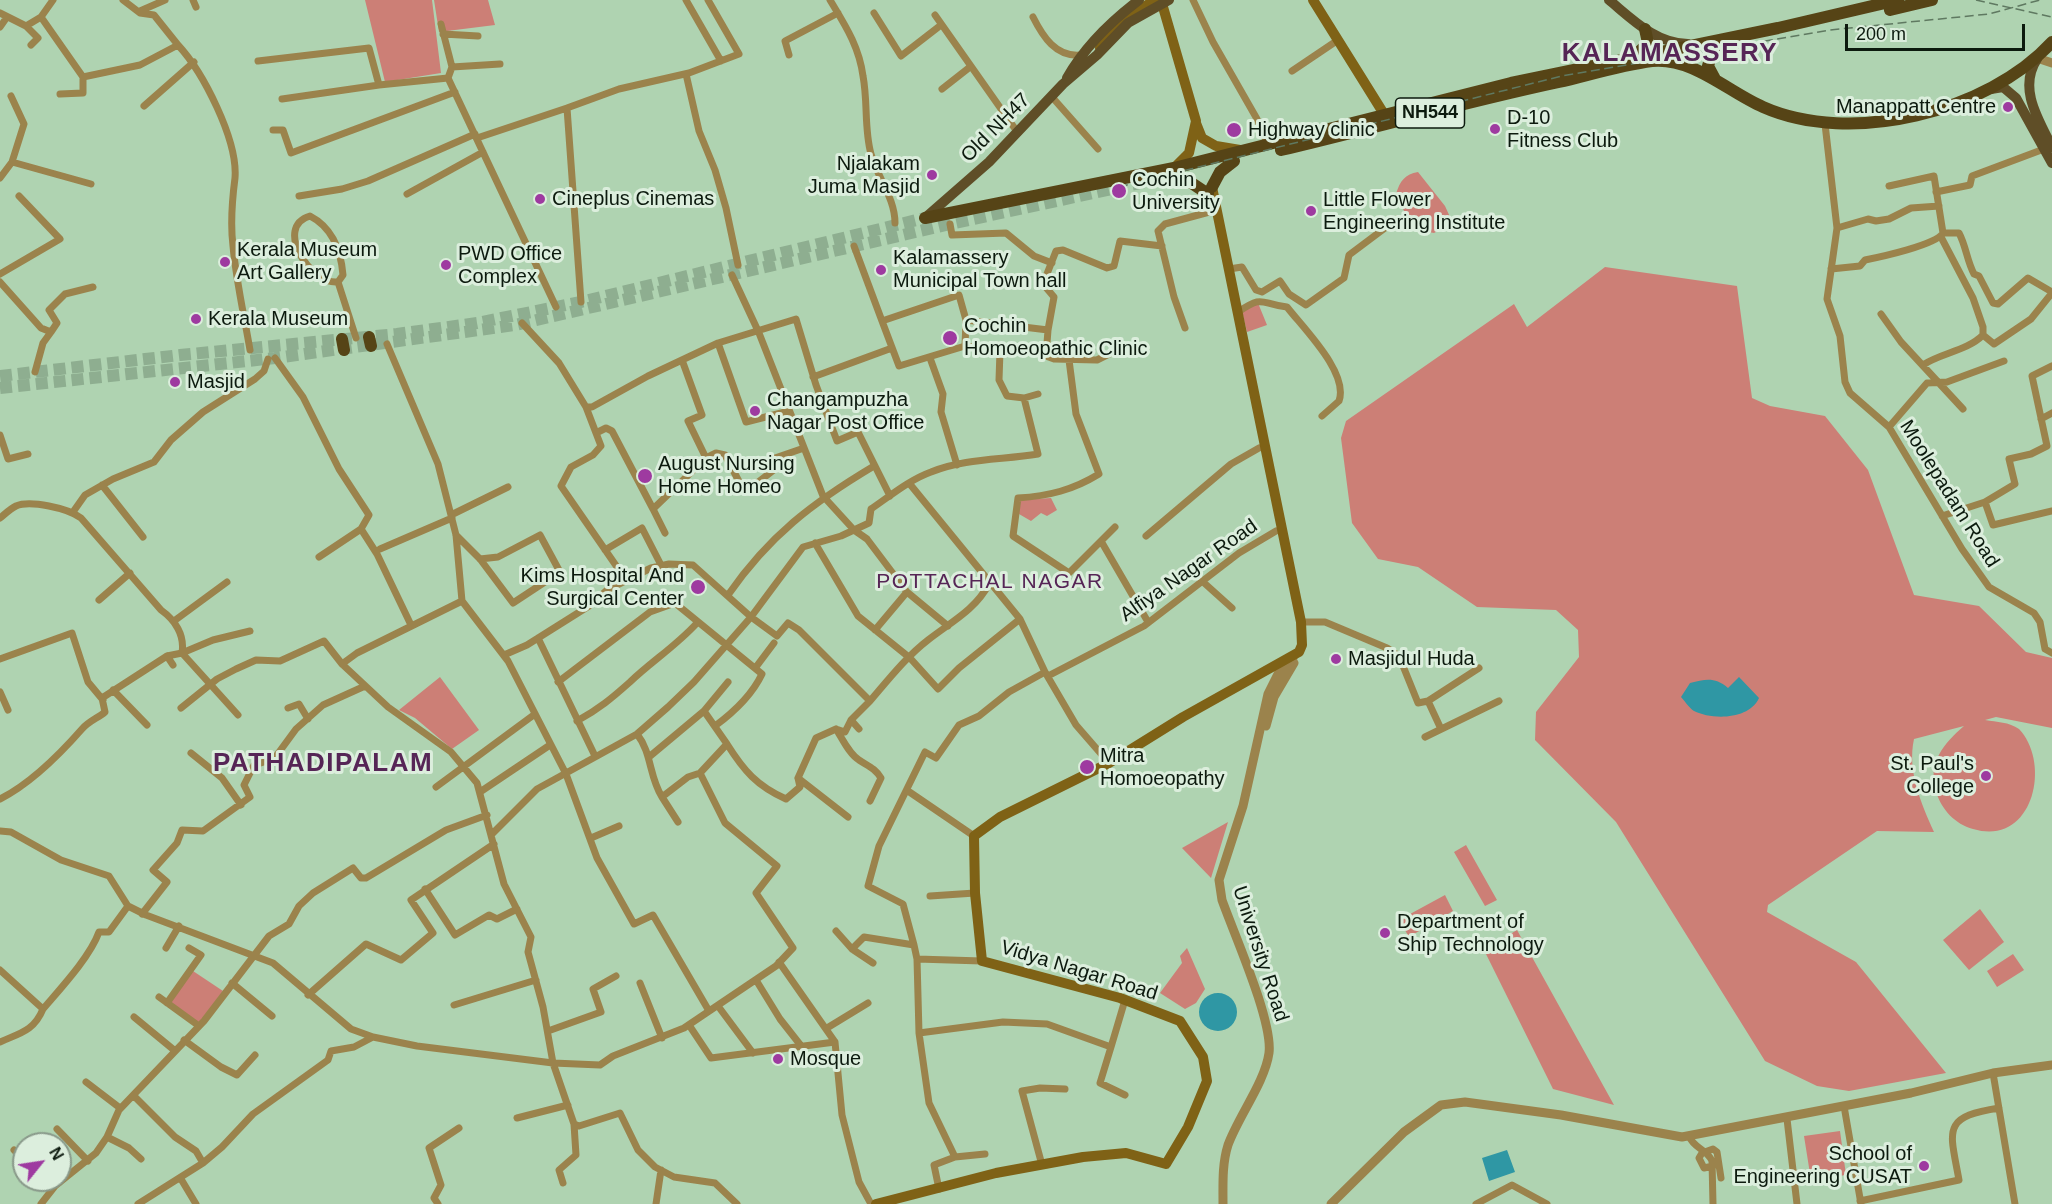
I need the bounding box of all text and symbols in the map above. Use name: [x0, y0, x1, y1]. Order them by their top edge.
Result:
scale bar: [1848, 12, 2028, 50]
text: 200 m: [1856, 24, 1906, 44]
district label: KALAMASSERY: [1562, 38, 1778, 70]
street label: Old NH47: [956, 88, 1036, 168]
place label: Manappatt Centre: [1836, 95, 1996, 119]
road number: NH544: [1396, 98, 1464, 128]
marker: Manappatt Centre: [2001, 100, 2015, 114]
place label: D-10 Fitness Club: [1507, 106, 1618, 153]
place label: Highway clinic: [1248, 118, 1375, 142]
marker: Highway clinic: [1225, 121, 1243, 139]
marker: D-10 Fitness Club: [1488, 122, 1502, 136]
place label: Njalakam Juma Masjid: [808, 152, 920, 199]
marker: Njalakam Juma Masjid: [925, 168, 939, 182]
place label: Cochin University: [1132, 168, 1220, 215]
marker: Cochin University: [1110, 182, 1128, 200]
place label: Cineplus Cinemas: [552, 187, 714, 211]
place label: Little Flower Engineering Institute: [1323, 188, 1505, 235]
marker: Cineplus Cinemas: [533, 192, 547, 206]
marker: Little Flower Engineering Institute: [1304, 204, 1318, 218]
place label: Kerala Museum Art Gallery: [237, 238, 377, 285]
place label: PWD Office Complex: [458, 242, 562, 289]
place label: Kalamassery Municipal Town hall: [893, 246, 1066, 293]
marker: Kerala Museum Art Gallery: [218, 255, 232, 269]
marker: PWD Office Complex: [439, 258, 453, 272]
marker: Kalamassery Municipal Town hall: [874, 263, 888, 277]
place label: Kerala Museum: [208, 307, 348, 331]
marker: Kerala Museum: [189, 312, 203, 326]
place label: Cochin Homoeopathic Clinic: [964, 314, 1147, 361]
marker: Cochin Homoeopathic Clinic: [941, 329, 959, 347]
place label: Masjid: [187, 370, 245, 394]
marker: Masjid: [168, 375, 182, 389]
place label: Changampuzha Nagar Post Office: [767, 388, 924, 435]
marker: Changampuzha Nagar Post Office: [748, 404, 762, 418]
street label: Moolepadam Road: [1894, 416, 2004, 572]
place label: August Nursing Home Homeo: [658, 452, 795, 499]
marker: August Nursing Home Homeo: [636, 467, 654, 485]
street label: Alfiya Nagar Road: [1116, 515, 1262, 627]
place label: Kims Hospital And Surgical Center: [521, 564, 684, 611]
district label: POTTACHAL NAGAR: [876, 569, 1104, 595]
marker: Kims Hospital And Surgical Center: [689, 578, 707, 596]
place label: Masjidul Huda: [1348, 647, 1475, 671]
marker: Masjidul Huda: [1329, 652, 1343, 666]
place label: Mitra Homoeopathy: [1100, 744, 1225, 791]
district label: PATHADIPALAM: [213, 748, 433, 780]
place label: St. Paul's College: [1890, 752, 1974, 799]
marker: Mitra Homoeopathy: [1078, 758, 1096, 776]
marker: St. Paul's College: [1979, 769, 1993, 783]
street label: University Road: [1227, 883, 1293, 1025]
place label: Department of Ship Technology: [1397, 910, 1544, 957]
marker: Department of Ship Technology: [1378, 926, 1392, 940]
street label: Vidya Nagar Road: [998, 936, 1160, 1006]
place label: Mosque: [790, 1047, 861, 1071]
marker: Mosque: [771, 1052, 785, 1066]
north arrow: [12, 1132, 72, 1192]
place label: School of Engineering CUSAT: [1733, 1142, 1912, 1189]
text: N: [46, 1144, 67, 1163]
marker: School of Engineering CUSAT: [1917, 1159, 1931, 1173]

